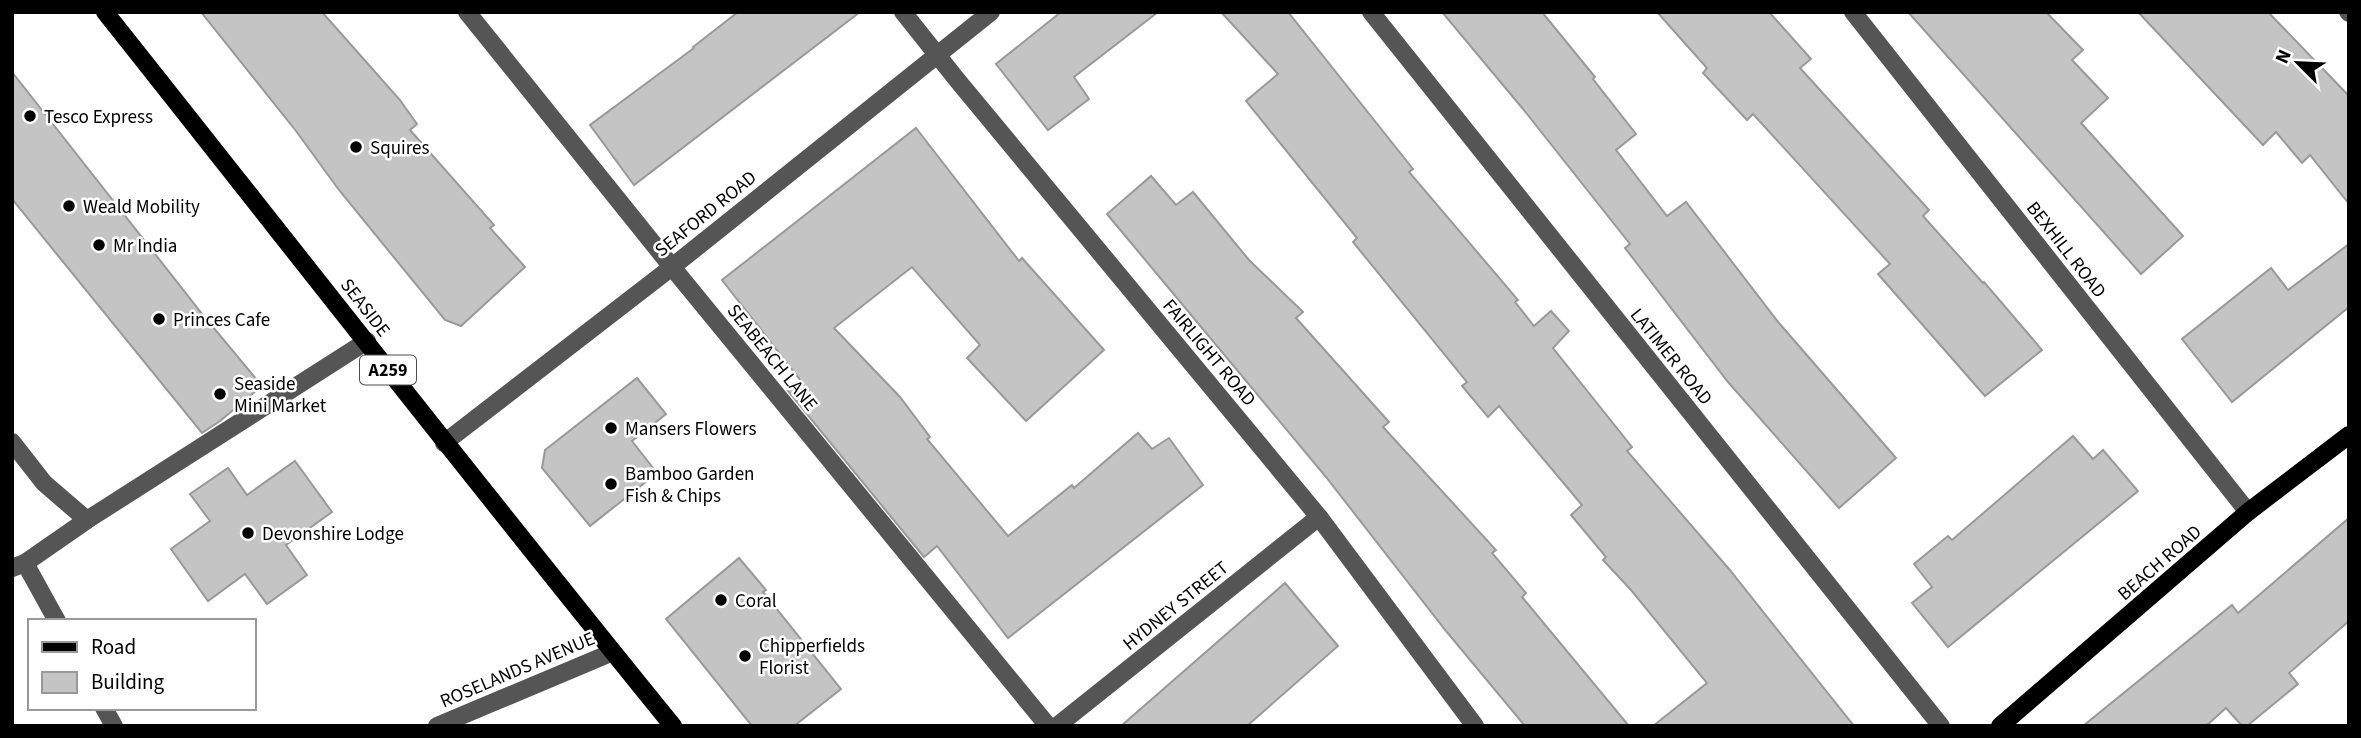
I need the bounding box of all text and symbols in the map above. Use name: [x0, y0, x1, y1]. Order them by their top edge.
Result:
north arrow: [2263, 28, 2333, 98]
text: N: [2269, 45, 2299, 68]
place label: Tesco Express: [44, 104, 153, 131]
marker: Tesco Express: [22, 108, 38, 124]
place label: Squires: [370, 135, 430, 162]
marker: Squires: [348, 139, 364, 155]
street label: SEAFORD ROAD: [649, 165, 763, 264]
place label: Weald Mobility: [83, 194, 200, 221]
street label: BEXHILL ROAD: [2020, 196, 2112, 304]
marker: Weald Mobility: [61, 198, 77, 214]
place label: Mr India: [113, 233, 177, 260]
marker: Mr India: [91, 237, 107, 253]
street label: SEASIDE: [333, 273, 396, 343]
street label: FAIRLIGHT ROAD: [1156, 294, 1262, 412]
street label: SEABEACH LANE: [720, 299, 823, 417]
street label: LATIMER ROAD: [1623, 303, 1718, 411]
place label: Princes Cafe: [173, 307, 270, 334]
marker: Princes Cafe: [151, 311, 167, 327]
road number: A259: [360, 356, 416, 384]
place label: Seaside Mini Market: [234, 371, 327, 420]
marker: Seaside Mini Market: [212, 386, 228, 402]
place label: Mansers Flowers: [625, 416, 756, 443]
marker: Mansers Flowers: [603, 420, 619, 436]
place label: Bamboo Garden Fish & Chips: [625, 461, 754, 510]
marker: Bamboo Garden Fish & Chips: [603, 476, 619, 492]
street label: BEACH ROAD: [2112, 519, 2208, 607]
place label: Devonshire Lodge: [262, 521, 404, 548]
marker: Devonshire Lodge: [240, 525, 256, 541]
street label: HYDNEY STREET: [1117, 555, 1235, 657]
place label: Coral: [735, 588, 777, 615]
marker: Coral: [713, 592, 729, 608]
legend: [28, 619, 256, 710]
street label: ROSELANDS AVENUE: [436, 626, 599, 715]
text: Road: [91, 632, 136, 662]
place label: Chipperfields Florist: [759, 633, 865, 682]
marker: Chipperfields Florist: [737, 648, 753, 664]
text: Building: [91, 667, 165, 697]

